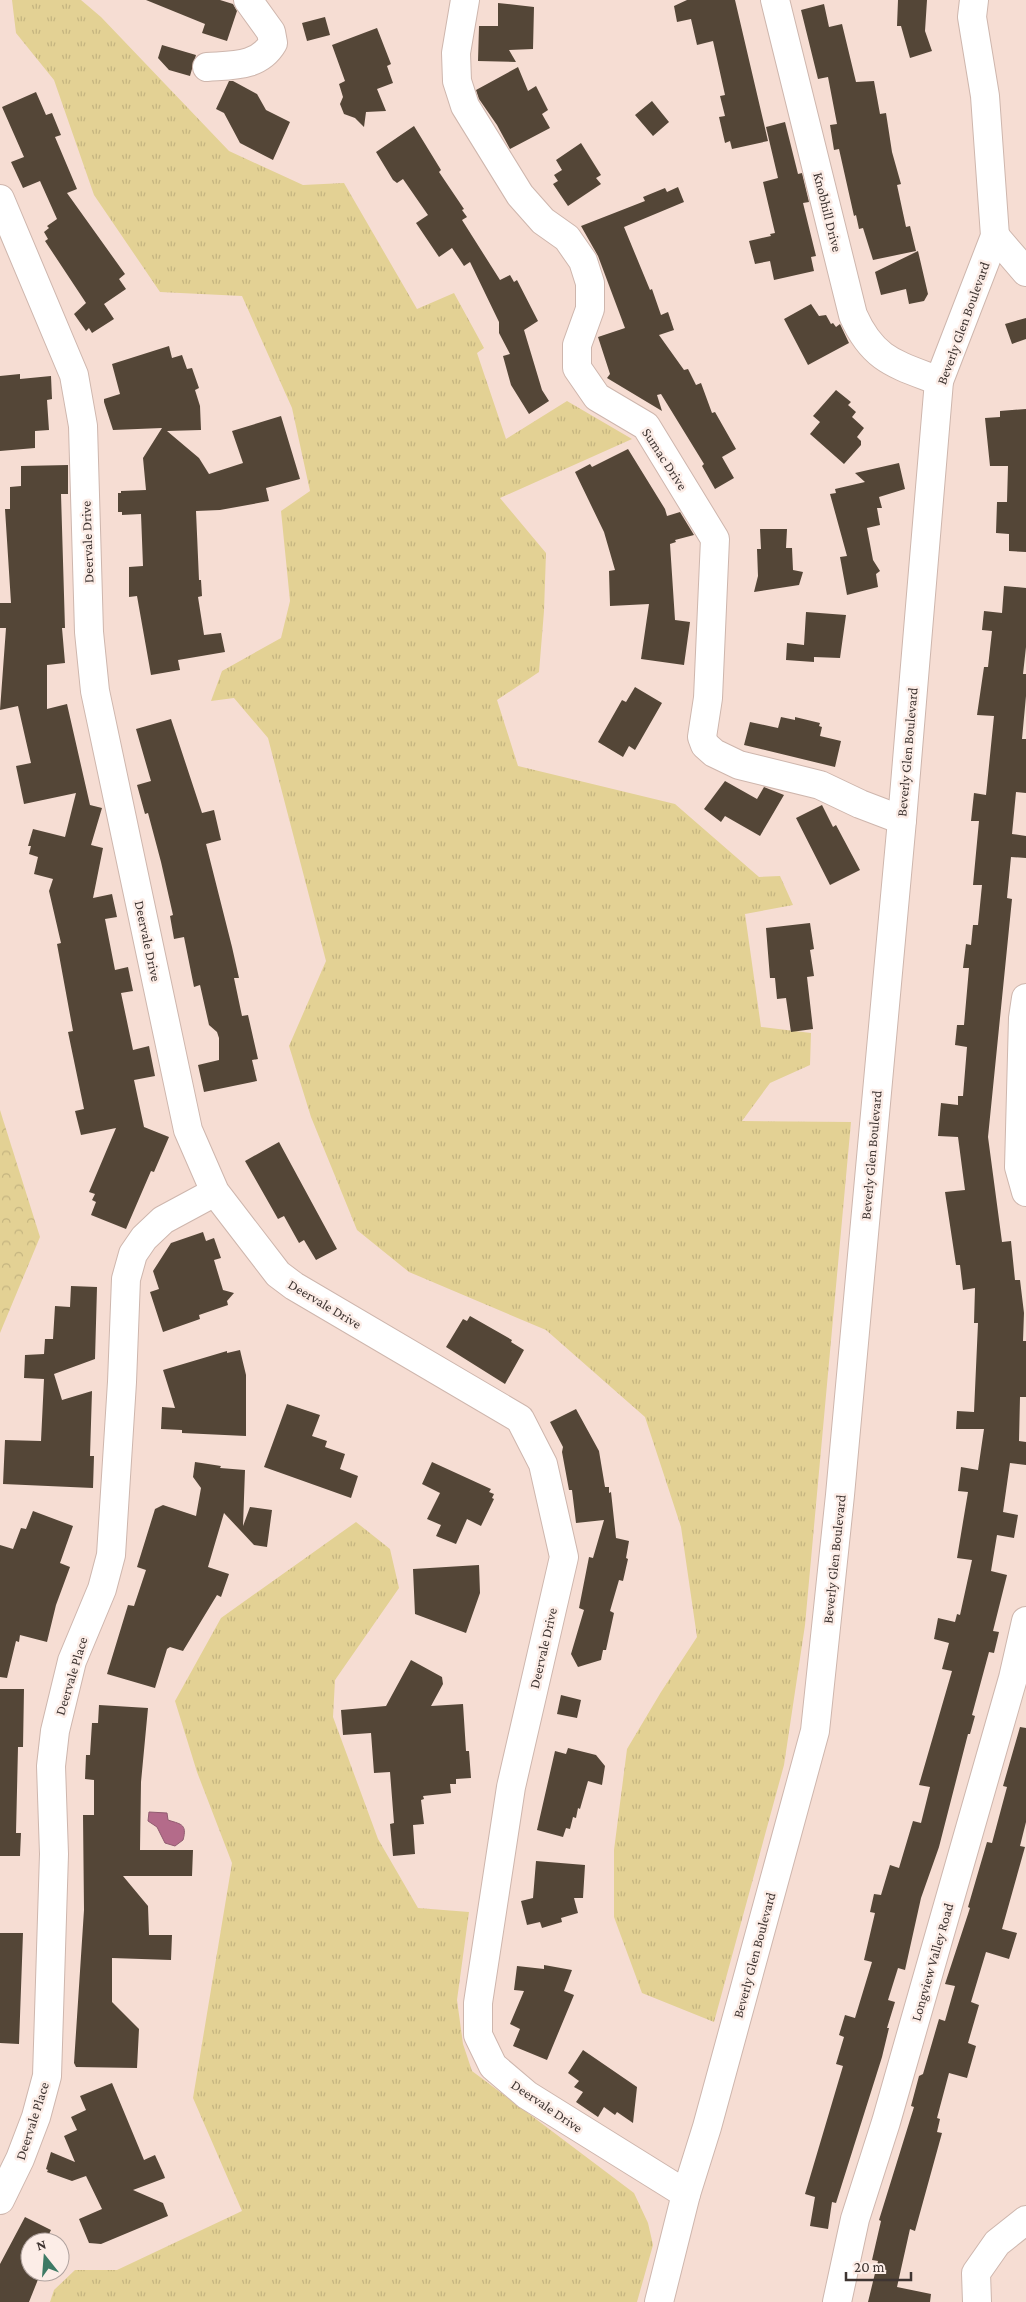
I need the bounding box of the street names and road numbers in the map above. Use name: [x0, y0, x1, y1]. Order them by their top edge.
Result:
street label: Knobhill Drive: [810, 171, 846, 253]
street label: Beverly Glen Boulevard: [933, 259, 993, 387]
street label: Sumac Drive: [639, 425, 691, 493]
street label: Deervale Drive: [78, 501, 96, 583]
street label: Beverly Glen Boulevard: [893, 686, 921, 817]
street label: Deervale Drive: [132, 899, 164, 983]
street label: Beverly Glen Boulevard: [857, 1089, 885, 1220]
street label: Deervale Drive: [286, 1276, 364, 1332]
street label: Beverly Glen Boulevard: [819, 1493, 849, 1624]
street label: Deervale Drive: [526, 1606, 560, 1690]
street label: Deervale Place: [52, 1635, 90, 1717]
street label: Beverly Glen Boulevard: [730, 1890, 779, 2020]
street label: Longview Valley Road: [907, 1900, 957, 2023]
street label: Deervale Drive: [508, 2076, 586, 2136]
street label: Deervale Place: [12, 2080, 52, 2162]

